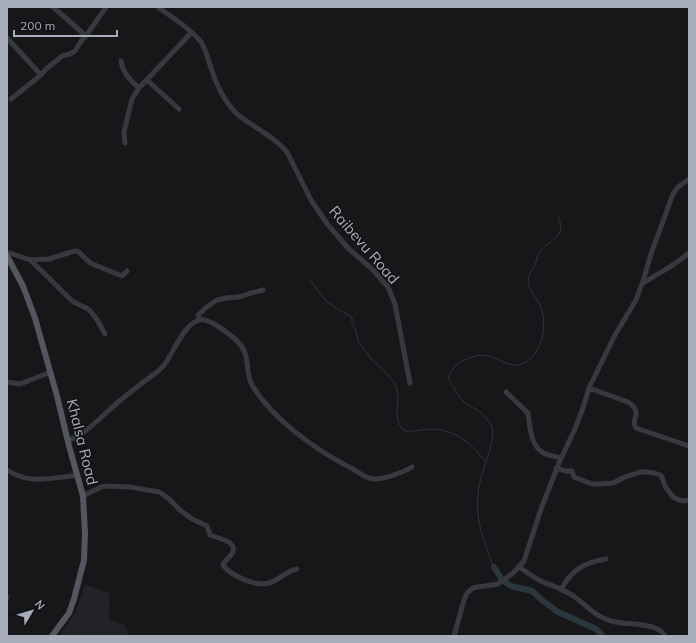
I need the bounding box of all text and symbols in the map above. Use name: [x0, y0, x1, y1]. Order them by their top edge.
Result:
scale bar: [14, 12, 117, 38]
text: 200 m: [20, 18, 55, 33]
street label: Raibevu Road: [325, 202, 403, 288]
street label: Khalsa Road: [63, 397, 102, 487]
north arrow: [12, 591, 52, 631]
text: N: [32, 597, 48, 612]

